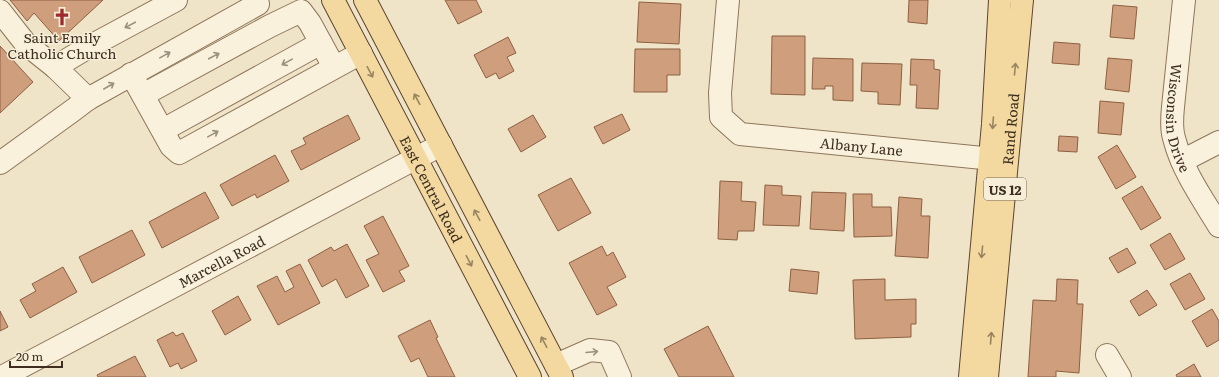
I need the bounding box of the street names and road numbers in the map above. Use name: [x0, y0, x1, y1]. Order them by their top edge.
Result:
street label: Wisconsin Drive: [1162, 63, 1195, 175]
street label: Rand Road: [997, 92, 1023, 166]
street label: East Central Road: [395, 132, 468, 246]
street label: Albany Lane: [819, 132, 904, 160]
road number: US 12: [984, 178, 1026, 200]
street label: Marcella Road: [174, 230, 268, 292]

